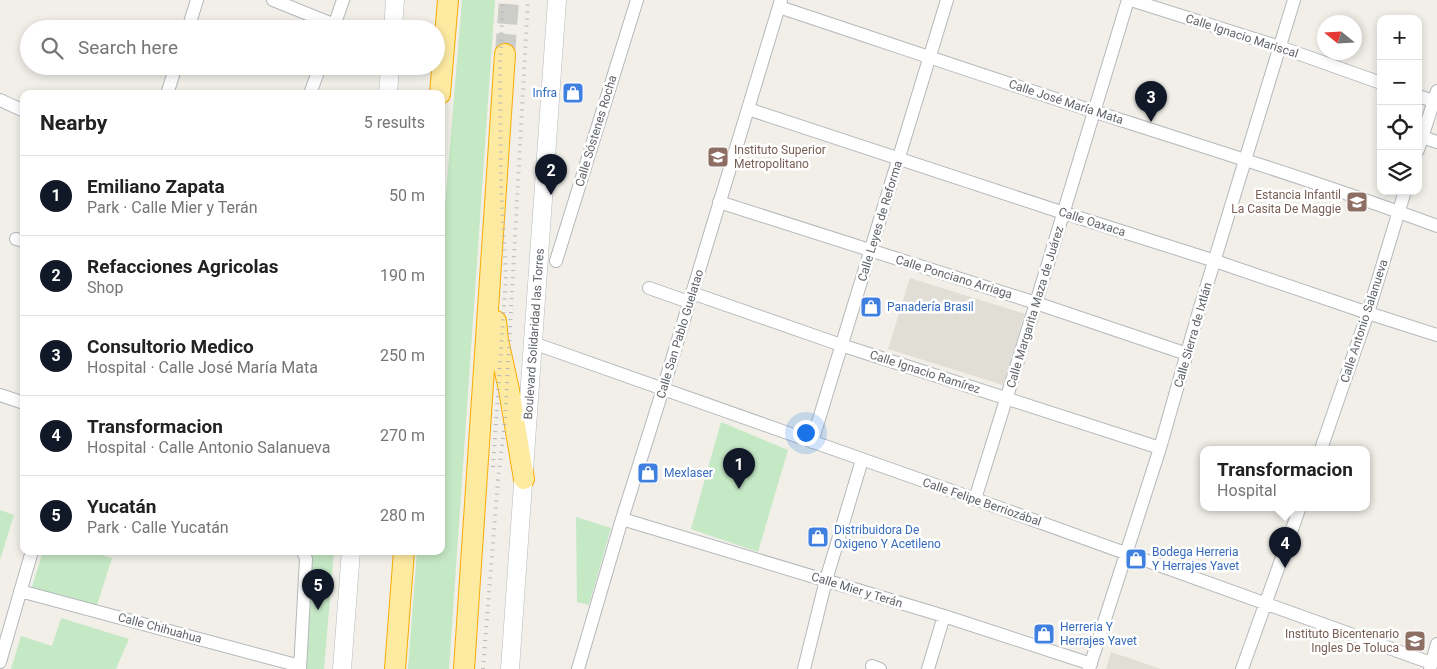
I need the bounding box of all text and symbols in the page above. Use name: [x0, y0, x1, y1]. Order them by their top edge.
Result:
street label: Calle Ignacio Mariscal: [1184, 11, 1300, 61]
north arrow: [1317, 15, 1362, 60]
map controls: [1377, 15, 1422, 195]
button: +: [1377, 15, 1422, 60]
search box: [20, 20, 445, 75]
icon: search: [38, 34, 66, 62]
text: Search here: [78, 36, 178, 59]
button: −: [1377, 60, 1422, 105]
street label: Calle Sóstenes Rocha: [572, 74, 620, 188]
street label: Calle José María Mata: [1007, 77, 1125, 127]
shop icon: Infra: [561, 81, 585, 105]
pin: 3: [1135, 81, 1167, 122]
place label: Infra: [533, 86, 557, 100]
button: locate: [1377, 105, 1422, 150]
text: Nearby: [40, 111, 107, 135]
text: 5 results: [364, 113, 425, 132]
place label: Instituto Superior Metropolitano: [734, 143, 826, 171]
school or university icon: Instituto Superior Metropolitano: [706, 145, 730, 169]
button: layers: [1377, 150, 1422, 195]
pin: 2: [535, 154, 567, 195]
street label: Calle Leyes de Reforma: [855, 159, 905, 283]
text: Emiliano Zapata: [87, 175, 225, 198]
text: 1: [51, 186, 61, 205]
text: 50 m: [389, 186, 425, 205]
place label: Estancia Infantil La Casita De Maggie: [1231, 188, 1341, 216]
school or university icon: Estancia Infantil La Casita De Maggie: [1345, 190, 1369, 214]
text: Park · Calle Mier y Terán: [87, 198, 258, 217]
street label: Calle Oaxaca: [1057, 205, 1127, 239]
street label: Calle Margarita Maza de Juárez: [1004, 224, 1066, 390]
street label: Boulevard Solidaridad las Torres: [521, 248, 547, 420]
street label: Calle Ponciano Arriaga: [894, 253, 1014, 301]
text: Refacciones Agricolas: [87, 255, 279, 278]
street label: Calle Antonio Salanueva: [1337, 258, 1391, 384]
text: 2: [51, 266, 61, 285]
text: 190 m: [380, 266, 425, 285]
street label: Calle San Pablo Guelatao: [654, 268, 706, 400]
text: Shop: [87, 278, 123, 297]
street label: Calle Sierra de Ixtlán: [1171, 281, 1215, 389]
shop icon: Panadería Brasil: [859, 295, 883, 319]
place label: Panadería Brasil: [887, 300, 974, 314]
text: Consultorio Medico: [87, 335, 254, 358]
text: 3: [51, 346, 61, 365]
text: 250 m: [380, 346, 425, 365]
street label: Calle Ignacio Ramírez: [868, 348, 982, 396]
text: Hospital · Calle José María Mata: [87, 358, 318, 377]
text: Transformacion: [87, 415, 223, 438]
your location: [793, 420, 819, 446]
text: 4: [51, 426, 61, 445]
text: 270 m: [380, 426, 425, 445]
text: Hospital · Calle Antonio Salanueva: [87, 438, 330, 457]
popup: [1200, 446, 1370, 511]
pin: 1: [723, 448, 755, 489]
text: Transformacion: [1217, 458, 1353, 481]
shop icon: Mexlaser: [636, 461, 660, 485]
place label: Mexlaser: [664, 466, 713, 480]
street label: Calle Felipe Berriozábal: [921, 475, 1043, 529]
text: Hospital: [1217, 481, 1277, 500]
text: Yucatán: [87, 495, 156, 518]
text: 5: [51, 506, 61, 525]
text: 280 m: [380, 506, 425, 525]
text: Park · Calle Yucatán: [87, 518, 229, 537]
place label: Distribuidora De Oxigeno Y Acetileno: [834, 523, 941, 551]
shop icon: Distribuidora De Oxigeno Y Acetileno: [806, 525, 830, 549]
pin: 4: [1269, 527, 1301, 568]
place label: Bodega Herreria Y Herrajes Yavet: [1152, 545, 1239, 573]
shop icon: Bodega Herreria Y Herrajes Yavet: [1124, 547, 1148, 571]
pin: 5: [302, 569, 334, 610]
street label: Calle Mier y Terán: [810, 569, 904, 611]
street label: Calle Chihuahua: [116, 610, 204, 646]
place label: Herreria Y Herrajes Yavet: [1060, 620, 1137, 648]
shop icon: Herreria Y Herrajes Yavet: [1032, 622, 1056, 646]
place label: Instituto Bicentenario Ingles De Toluca: [1285, 627, 1399, 655]
school or university icon: Instituto Bicentenario Ingles De Toluca: [1403, 629, 1427, 653]

